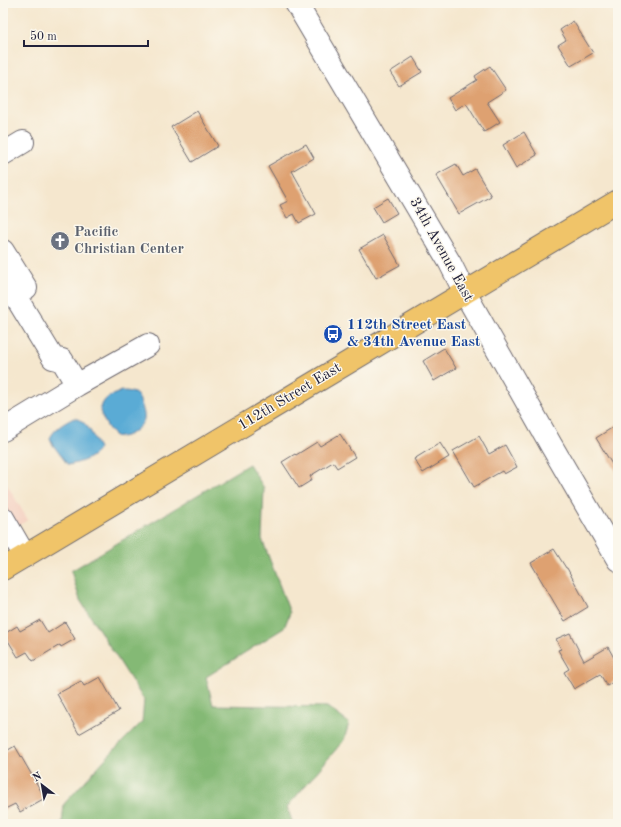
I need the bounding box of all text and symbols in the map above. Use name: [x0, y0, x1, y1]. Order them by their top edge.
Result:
scale bar: [24, 22, 148, 48]
text: 50 m: [30, 30, 57, 43]
street label: 34th Avenue East: [406, 195, 476, 305]
place label: Pacific Christian Center: [74, 225, 185, 257]
church icon: Pacific Christian Center: [49, 230, 71, 252]
place label: 112th Street East & 34th Avenue East: [347, 318, 481, 350]
bus stop icon: 112th Street East & 34th Avenue East: [322, 323, 344, 345]
street label: 112th Street East: [236, 360, 344, 434]
north arrow: [22, 765, 62, 805]
text: N: [31, 771, 45, 785]

